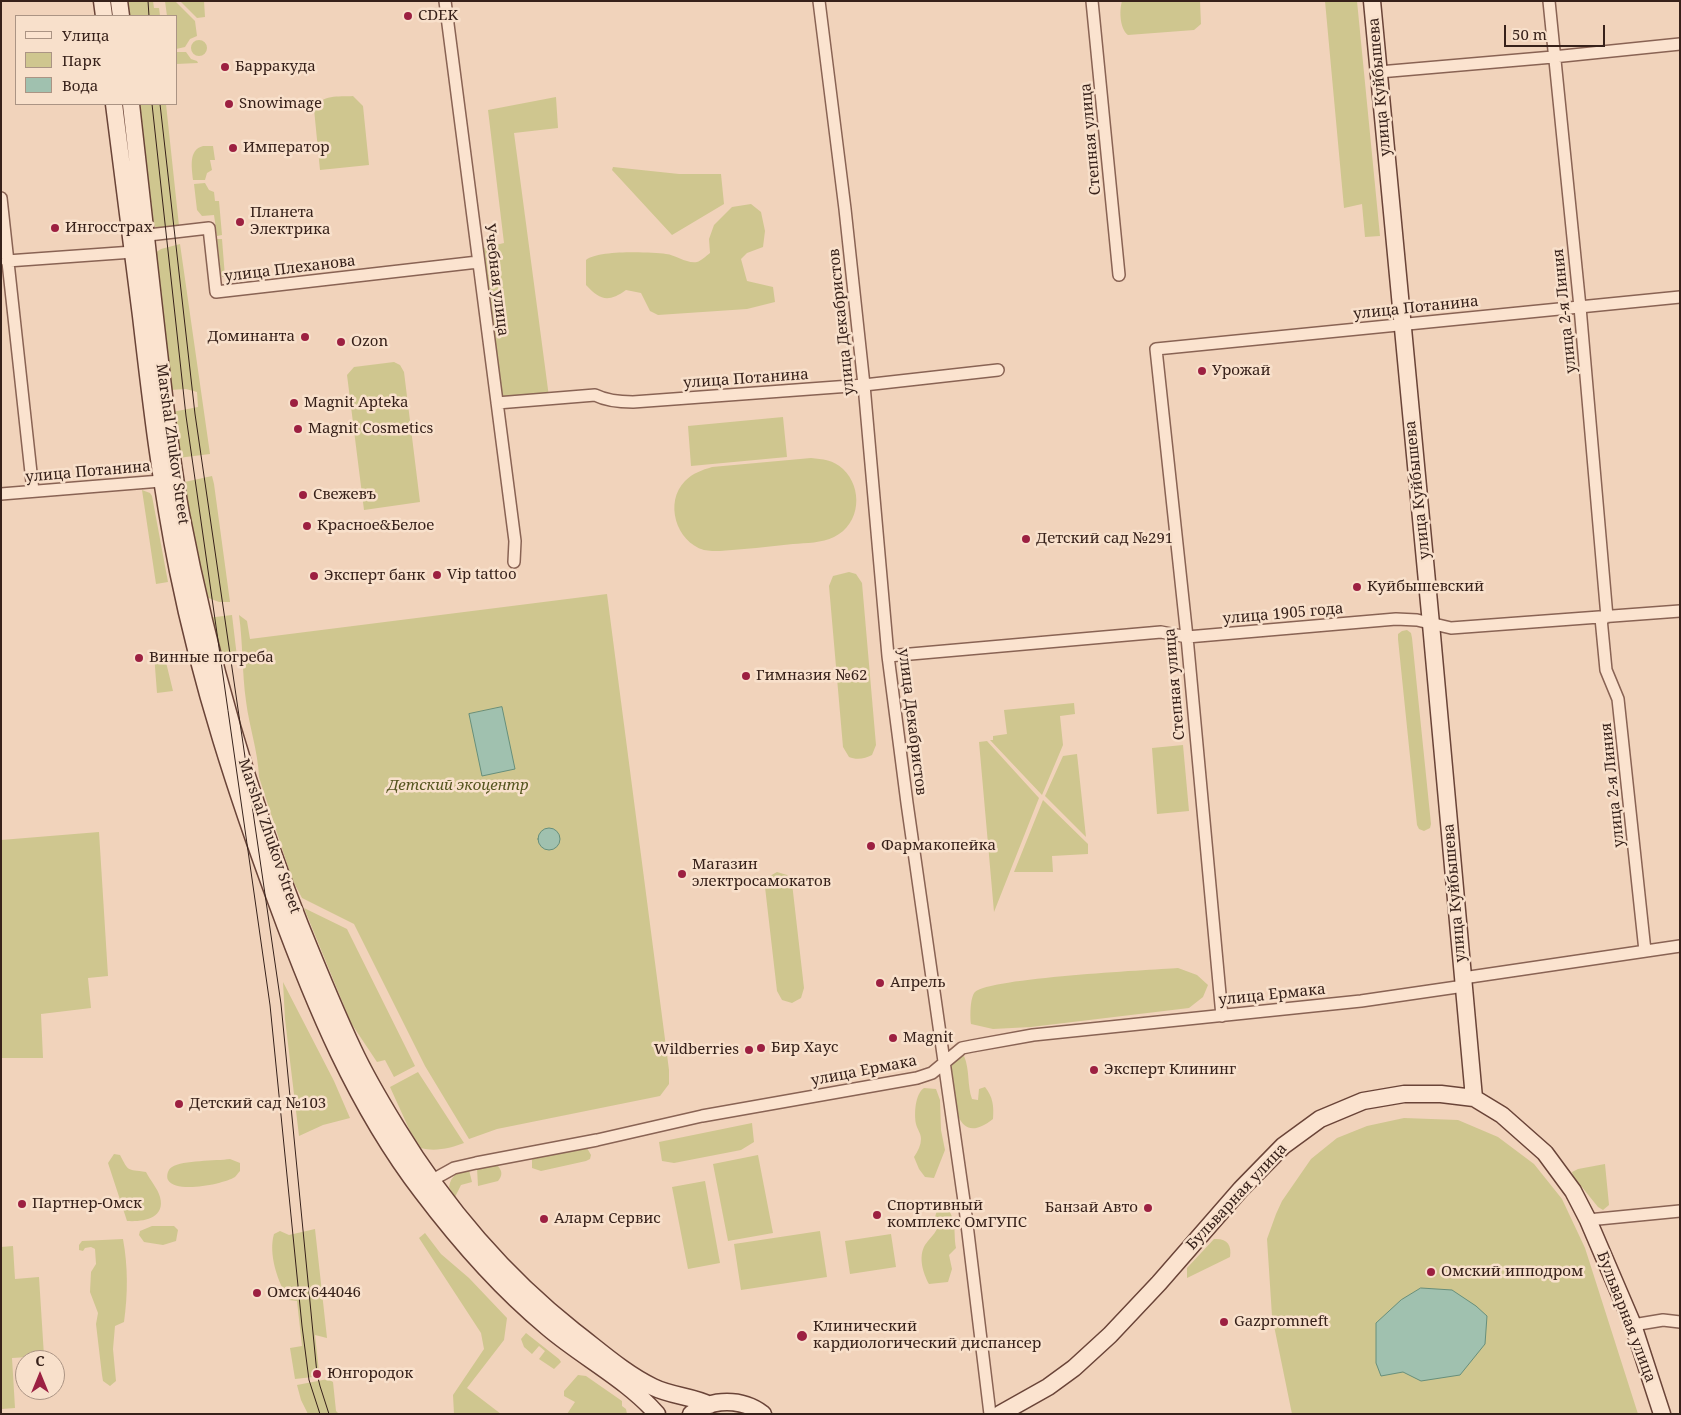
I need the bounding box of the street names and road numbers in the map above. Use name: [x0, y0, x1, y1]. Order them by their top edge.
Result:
street label: улица Куйбышева: [1365, 17, 1395, 157]
street label: Степная улица: [1077, 82, 1105, 196]
street label: Учебная улица: [480, 223, 512, 337]
street label: улица Декабристов: [825, 248, 859, 396]
street label: улица 2-я Линия: [1549, 248, 1581, 374]
street label: улица Плеханова: [223, 252, 357, 286]
street label: улица Потанина: [1352, 292, 1480, 324]
street label: Marshal Zhukov Street: [152, 362, 192, 526]
street label: улица Потанина: [683, 366, 809, 392]
street label: улица Куйбышева: [1402, 420, 1434, 560]
street label: улица Потанина: [24, 458, 152, 486]
street label: улица 1905 года: [1222, 600, 1344, 628]
street label: Степная улица: [1161, 627, 1189, 741]
street label: улица Декабристов: [894, 648, 930, 796]
street label: улица 2-я Линия: [1597, 722, 1629, 848]
street label: Marshal Zhukov Street: [234, 756, 304, 916]
street label: улица Куйбышева: [1440, 823, 1470, 963]
street label: улица Ермака: [1218, 980, 1326, 1010]
street label: улица Ермака: [810, 1052, 918, 1090]
street label: Бульварная улица: [1183, 1140, 1291, 1254]
street label: Бульварная улица: [1593, 1249, 1659, 1385]

